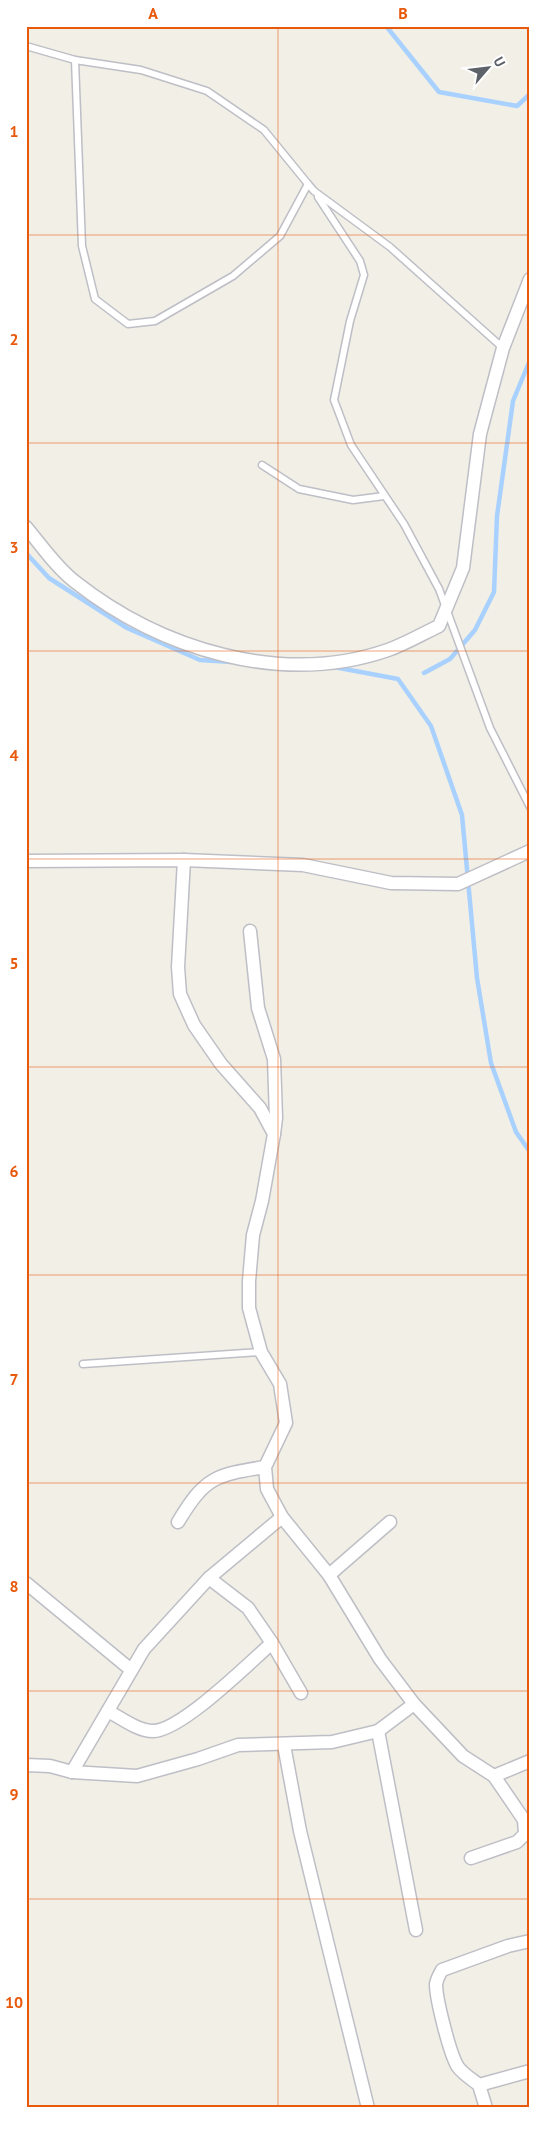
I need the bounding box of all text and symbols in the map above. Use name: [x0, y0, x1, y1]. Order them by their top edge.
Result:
text: A: [148, 3, 158, 23]
text: B: [398, 3, 408, 23]
north arrow: [464, 42, 514, 92]
text: U: [489, 54, 509, 70]
text: 1: [9, 121, 19, 141]
text: 2: [9, 329, 19, 349]
text: 3: [9, 537, 19, 557]
text: 4: [9, 745, 19, 765]
text: 5: [9, 953, 19, 973]
text: 6: [9, 1161, 19, 1181]
text: 7: [9, 1369, 19, 1389]
text: 8: [9, 1576, 19, 1596]
text: 9: [9, 1784, 19, 1804]
text: 10: [5, 1992, 23, 2012]

